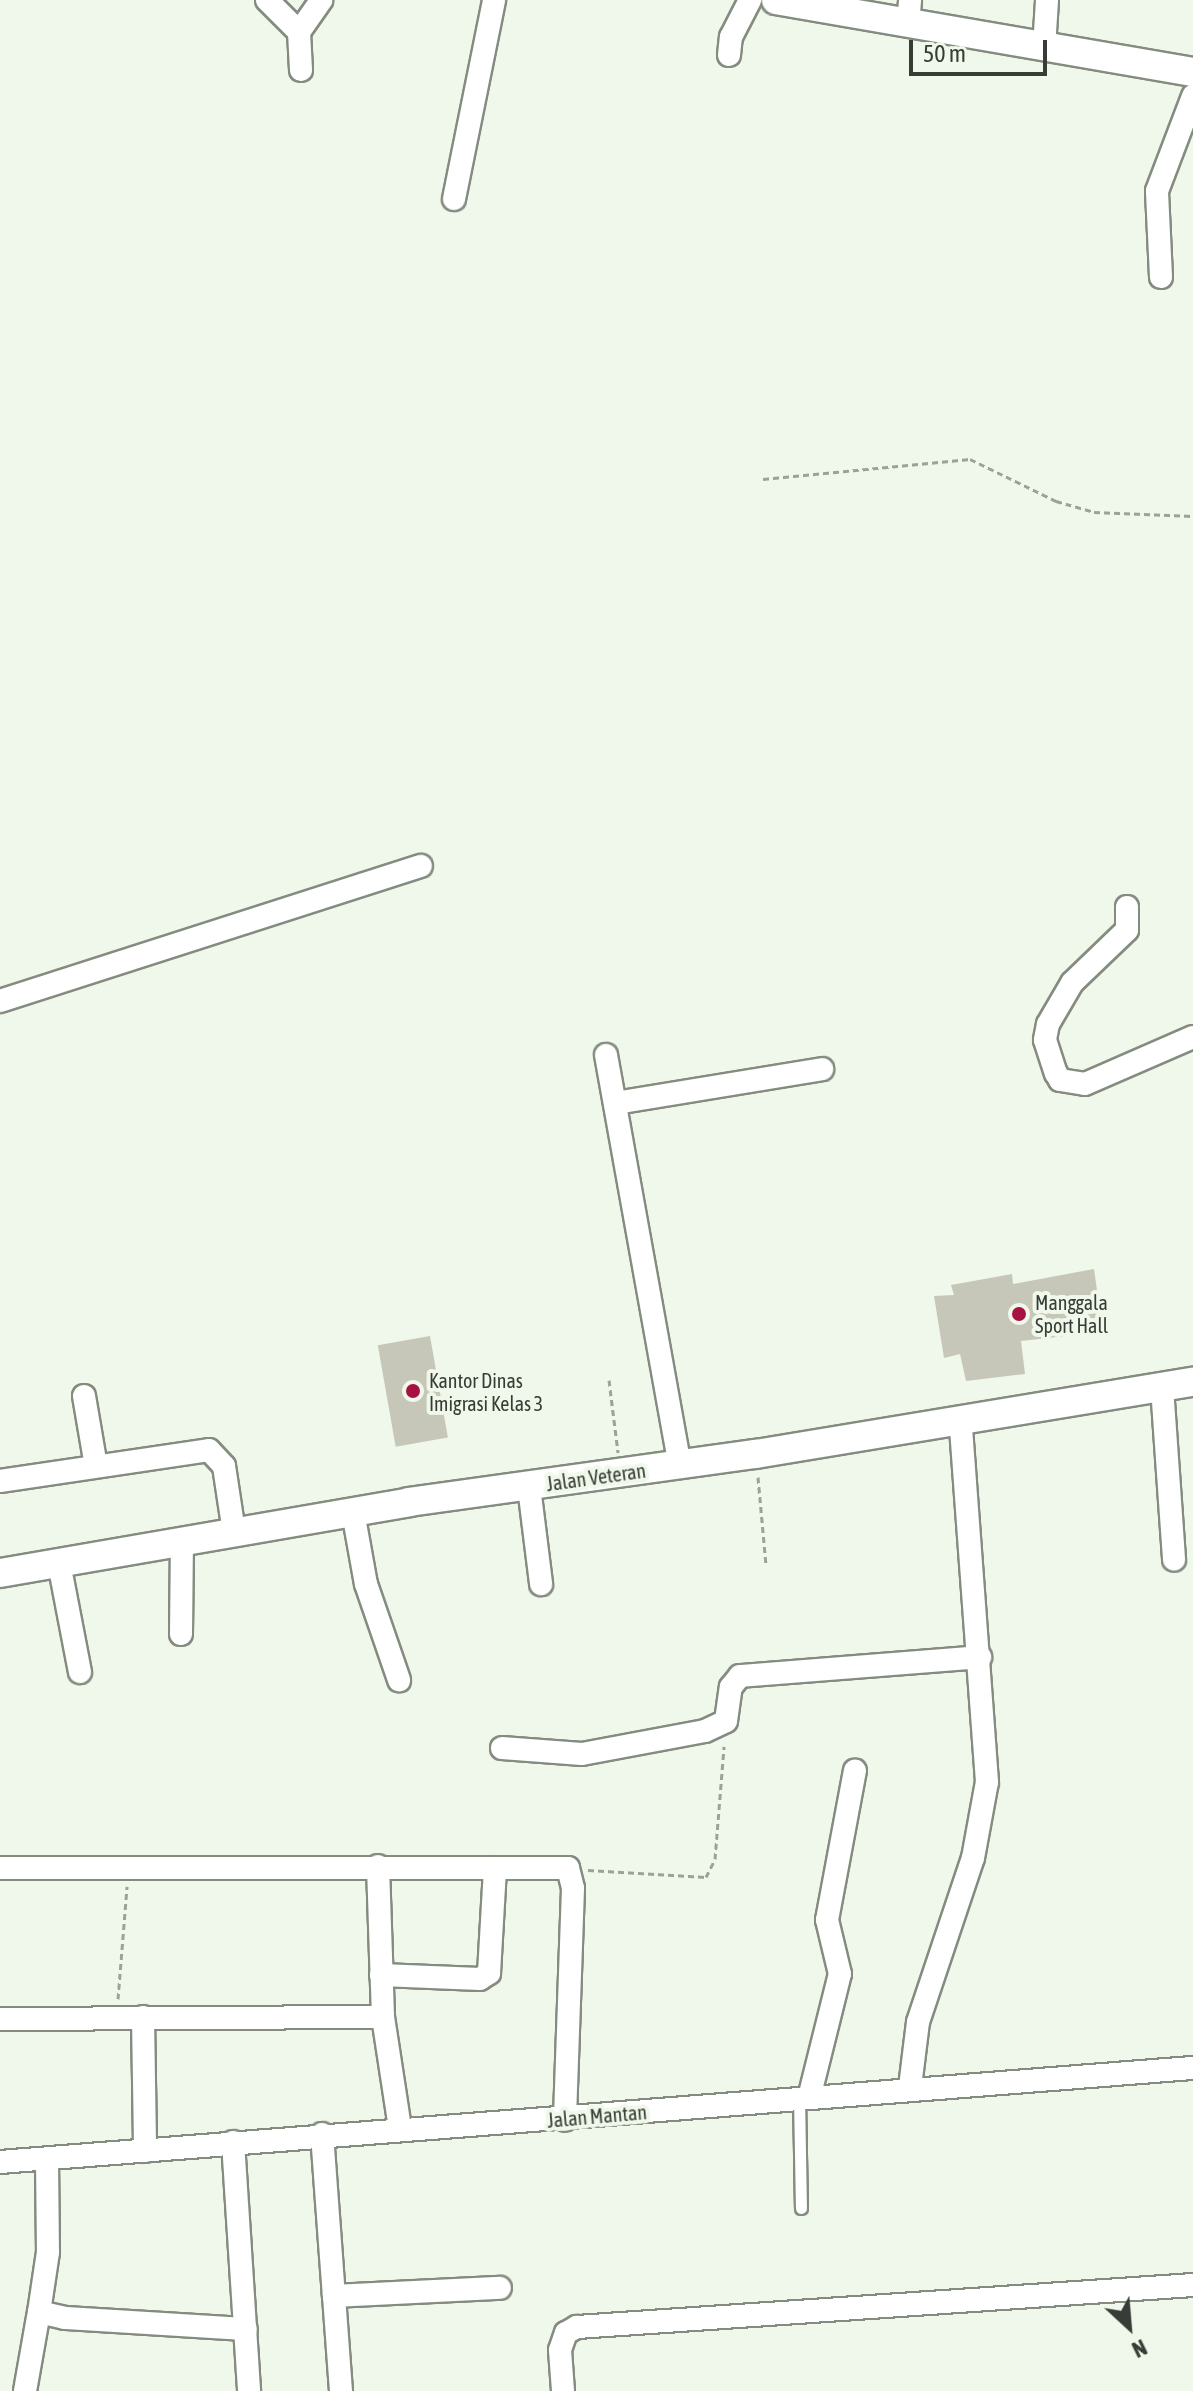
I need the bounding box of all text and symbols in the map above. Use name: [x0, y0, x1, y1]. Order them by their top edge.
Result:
scale bar: [913, 24, 1051, 74]
text: 50 m: [923, 40, 966, 67]
place label: Manggala Sport Hall: [1035, 1290, 1108, 1337]
marker: Manggala Sport Hall: [1010, 1305, 1028, 1323]
place label: Kantor Dinas Imigrasi Kelas 3: [429, 1368, 543, 1415]
marker: Kantor Dinas Imigrasi Kelas 3: [404, 1382, 422, 1400]
street label: Jalan Veteran: [545, 1458, 647, 1496]
street label: Jalan Mantan: [546, 2100, 648, 2132]
north arrow: [1089, 2287, 1169, 2367]
text: N: [1128, 2334, 1151, 2363]

